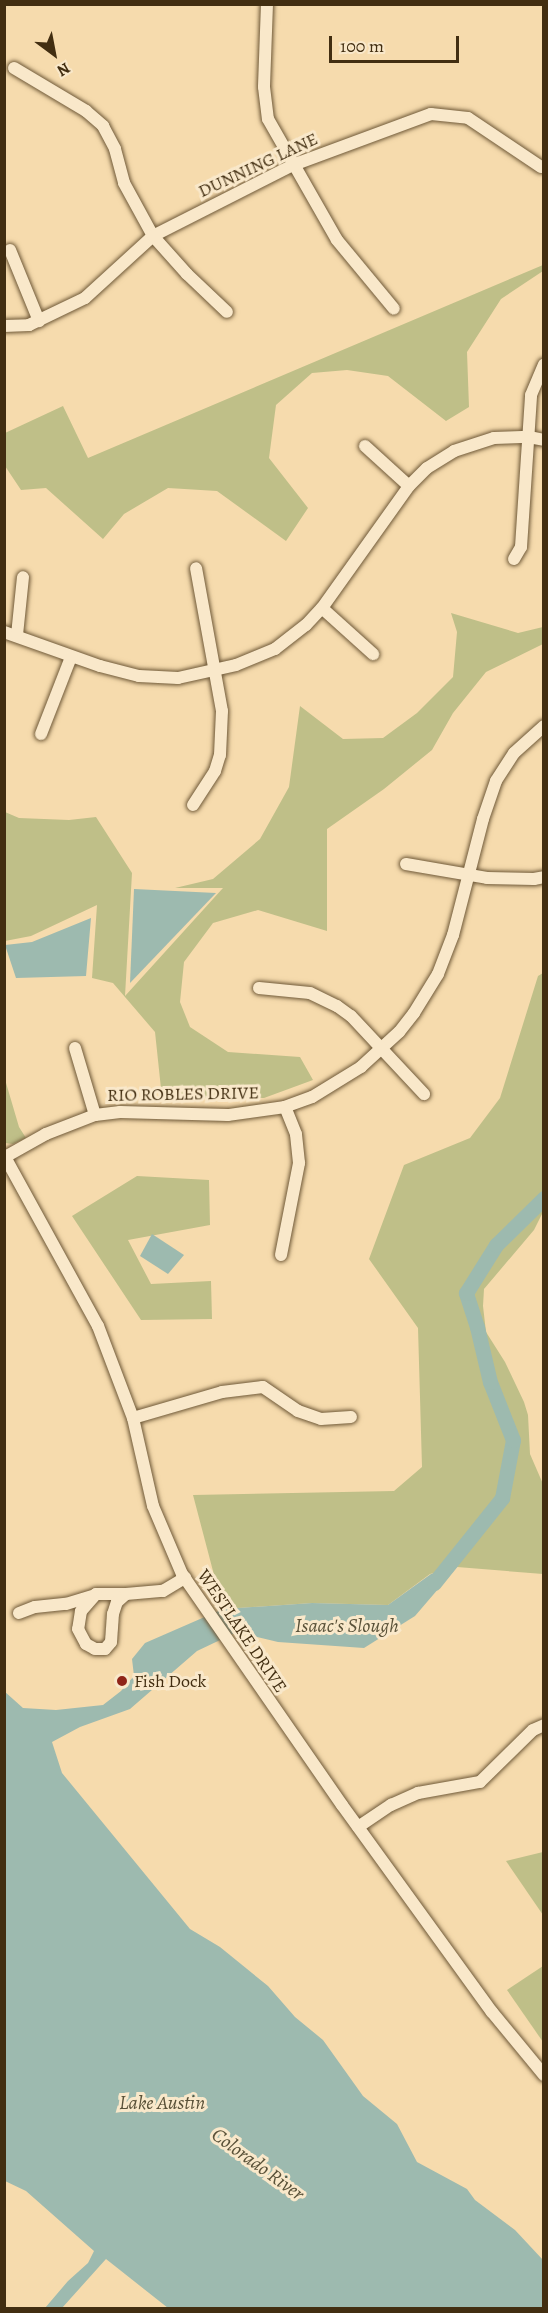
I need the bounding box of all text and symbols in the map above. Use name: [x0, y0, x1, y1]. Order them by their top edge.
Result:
north arrow: [24, 24, 84, 84]
scale bar: [332, 24, 462, 62]
text: 100 m: [340, 34, 384, 58]
text: N: [53, 57, 74, 82]
street label: DUNNING LANE: [195, 128, 321, 202]
street label: RIO ROBLES DRIVE: [107, 1082, 259, 1106]
street label: WESTLAKE DRIVE: [193, 1565, 291, 1697]
water label: Isaac's Slough: [295, 1613, 399, 1637]
place label: Fish Dock: [134, 1670, 207, 1692]
marker: Fish Dock: [115, 1674, 129, 1688]
water label: Lake Austin: [119, 2090, 205, 2114]
water label: Colorado River: [207, 2122, 309, 2206]

